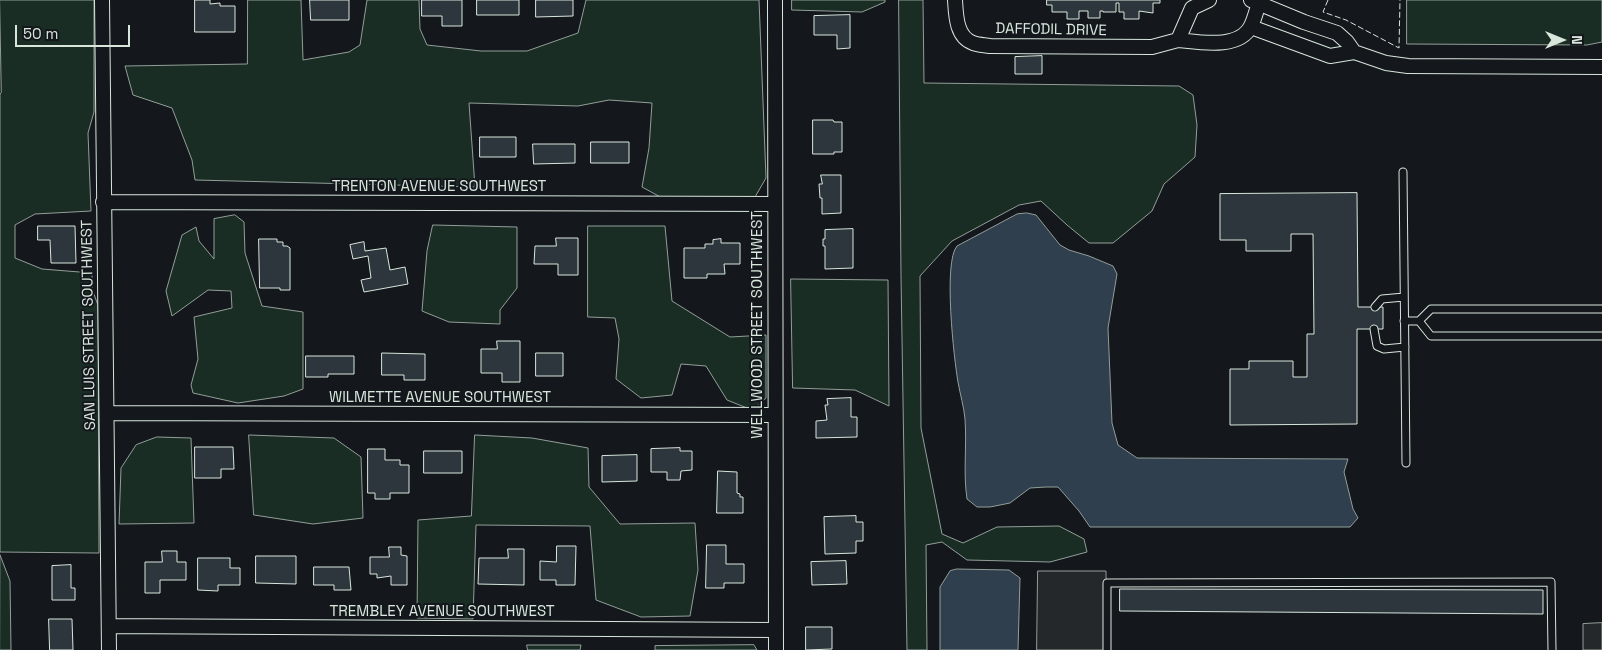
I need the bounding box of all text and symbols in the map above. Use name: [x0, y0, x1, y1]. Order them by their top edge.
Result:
scale bar: [18, 15, 132, 47]
north arrow: [1537, 15, 1587, 65]
street label: DAFFODIL DRIVE: [995, 20, 1107, 40]
text: 50 m: [23, 24, 58, 43]
text: N: [1568, 35, 1586, 45]
street label: TRENTON AVENUE SOUTHWEST: [332, 178, 546, 196]
street label: WELLWOOD STREET SOUTHWEST: [749, 211, 767, 439]
street label: SAN LUIS STREET SOUTHWEST: [78, 220, 100, 430]
street label: WILMETTE AVENUE SOUTHWEST: [329, 389, 551, 407]
street label: TREMBLEY AVENUE SOUTHWEST: [330, 603, 554, 621]

